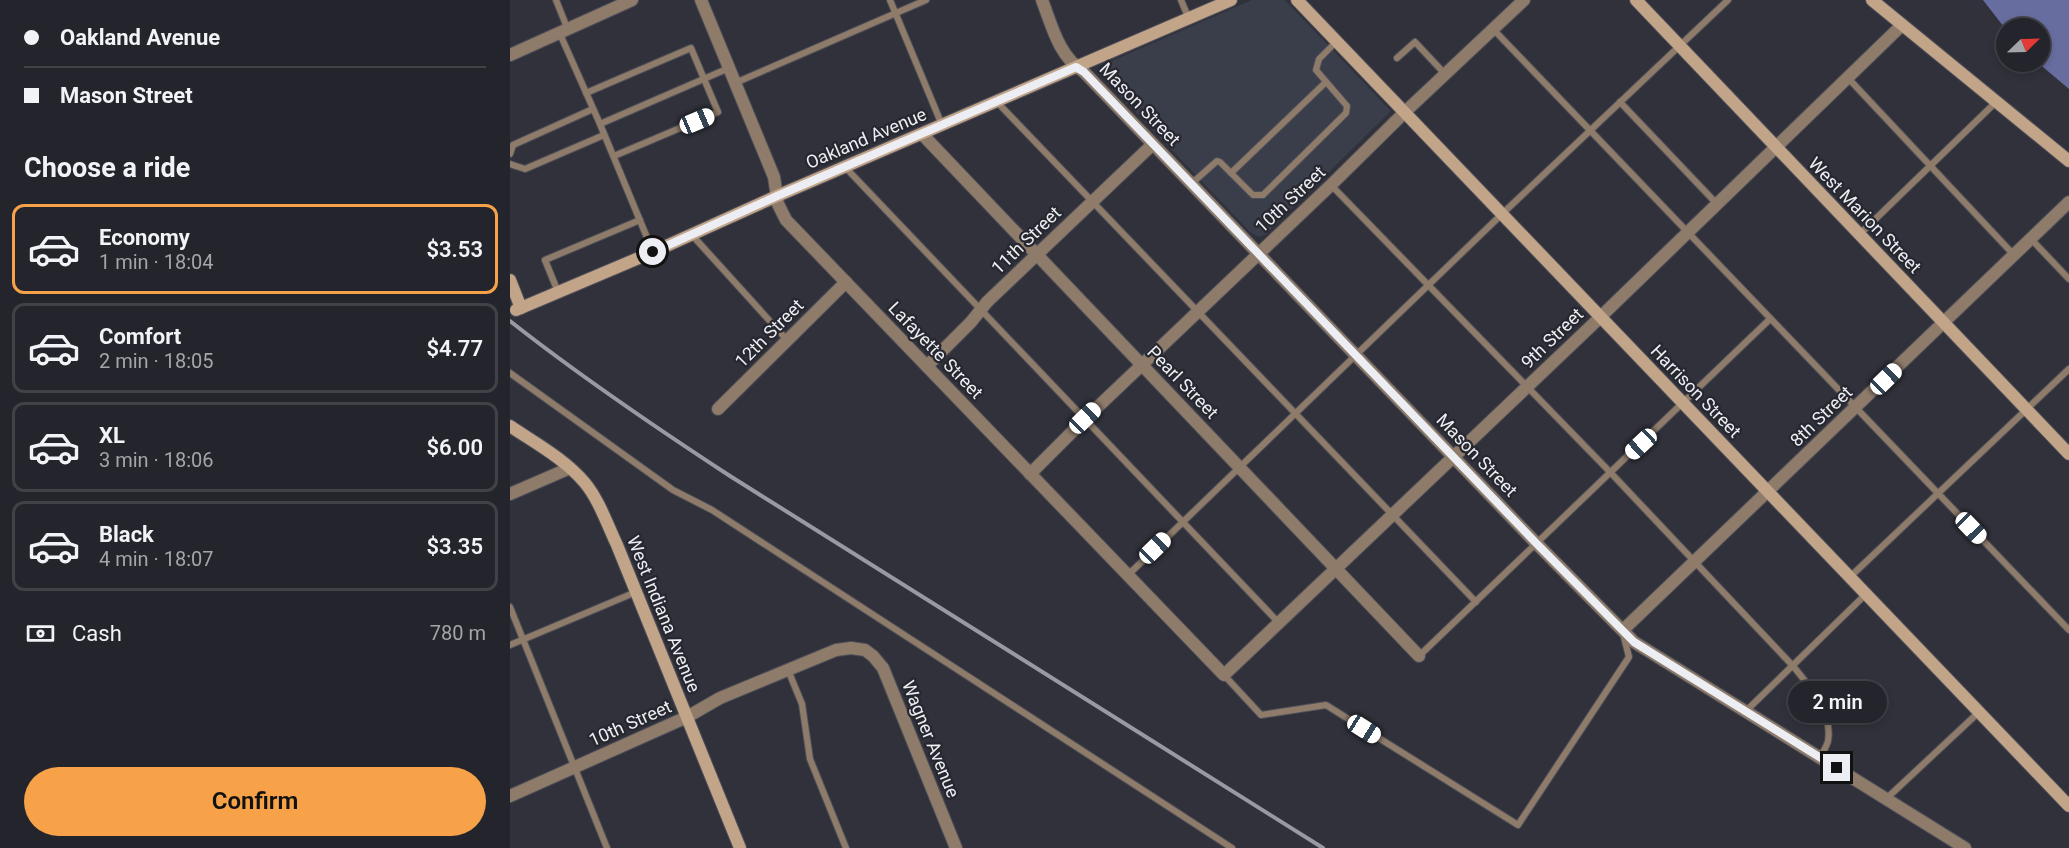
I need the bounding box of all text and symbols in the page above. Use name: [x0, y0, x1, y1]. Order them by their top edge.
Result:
north arrow: [1996, 18, 2050, 72]
map controls: [1996, 18, 2050, 72]
text: Oakland Avenue: [60, 25, 220, 50]
street label: Mason Street: [1095, 58, 1185, 150]
text: Mason Street: [60, 83, 193, 108]
street label: Oakland Avenue: [803, 103, 929, 173]
car: [677, 106, 717, 136]
text: Choose a ride: [24, 152, 190, 184]
street label: West Marion Street: [1804, 153, 1926, 277]
street label: 10th Street: [1251, 161, 1329, 237]
street label: 11th Street: [987, 202, 1065, 278]
icon: car: [27, 222, 81, 276]
text: Economy: [99, 225, 190, 250]
text: $3.53: [426, 237, 483, 262]
route start: [639, 238, 666, 265]
text: 1 min · 18:04: [99, 250, 214, 274]
street label: 12th Street: [730, 294, 808, 372]
street label: Lafayette Street: [884, 297, 988, 403]
street label: 9th Street: [1517, 303, 1587, 373]
icon: car: [27, 321, 81, 375]
text: Comfort: [99, 324, 181, 349]
text: $4.77: [426, 336, 483, 361]
street label: Harrison Street: [1647, 340, 1746, 442]
street label: Pearl Street: [1143, 341, 1223, 423]
text: 2 min · 18:05: [99, 349, 214, 373]
car: [1867, 360, 1905, 398]
street label: 8th Street: [1786, 381, 1856, 451]
car: [1066, 399, 1104, 437]
street label: Mason Street: [1432, 409, 1522, 501]
icon: car: [27, 420, 81, 474]
text: XL: [99, 423, 125, 448]
car: [1622, 425, 1660, 463]
text: $6.00: [426, 435, 483, 460]
text: 3 min · 18:06: [99, 448, 214, 472]
car: [1952, 509, 1990, 547]
icon: car: [27, 519, 81, 573]
text: Black: [99, 522, 154, 547]
car: [1136, 529, 1174, 567]
street label: West Indiana Avenue: [623, 533, 705, 695]
text: $3.35: [426, 534, 483, 559]
text: 4 min · 18:07: [99, 547, 214, 571]
icon: cash: [24, 617, 57, 650]
text: Cash: [72, 621, 122, 646]
text: 780 m: [430, 621, 486, 645]
street label: Wagner Avenue: [898, 677, 964, 801]
callout: 2 min: [1788, 681, 1886, 723]
text: 2 min: [1812, 690, 1863, 714]
street label: 10th Street: [586, 695, 675, 750]
car: [1344, 712, 1384, 746]
route end: [1823, 754, 1850, 781]
button: Confirm: [24, 767, 486, 836]

